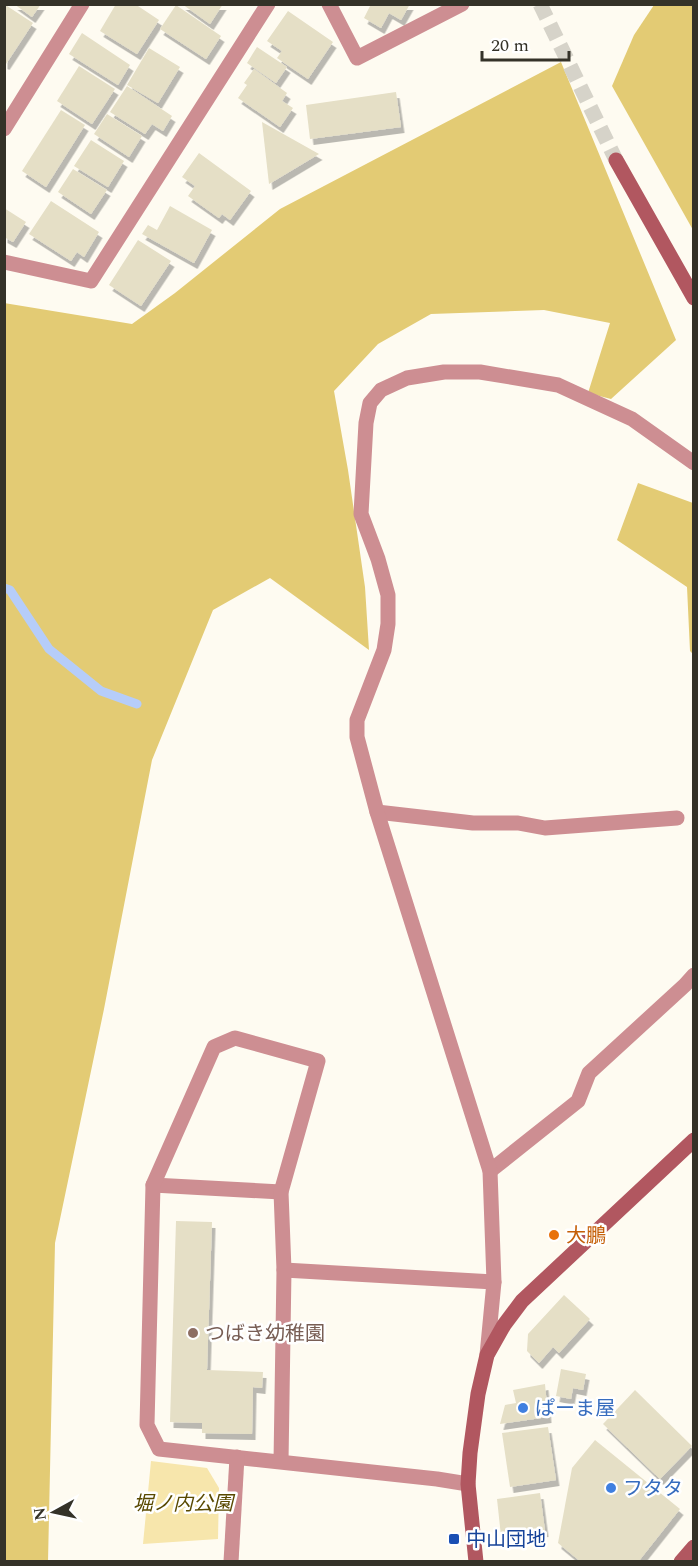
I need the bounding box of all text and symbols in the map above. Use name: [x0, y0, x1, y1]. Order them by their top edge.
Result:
scale bar: [482, 24, 569, 62]
text: 20 m: [491, 32, 529, 59]
place label: 大鵬: [566, 1221, 606, 1251]
marker: 大鵬: [547, 1228, 561, 1242]
place label: つばき幼稚園: [205, 1319, 325, 1349]
marker: つばき幼稚園: [186, 1326, 200, 1340]
place label: ぱーま屋: [535, 1394, 615, 1424]
marker: ぱーま屋: [516, 1401, 530, 1415]
place label: フタタ: [623, 1474, 683, 1504]
marker: フタタ: [604, 1481, 618, 1495]
north arrow: [24, 1482, 84, 1542]
park label: 堀ノ内公園: [133, 1489, 236, 1519]
text: N: [27, 1506, 53, 1522]
place label: 中山団地: [466, 1525, 546, 1555]
marker: 中山団地: [447, 1532, 461, 1546]

